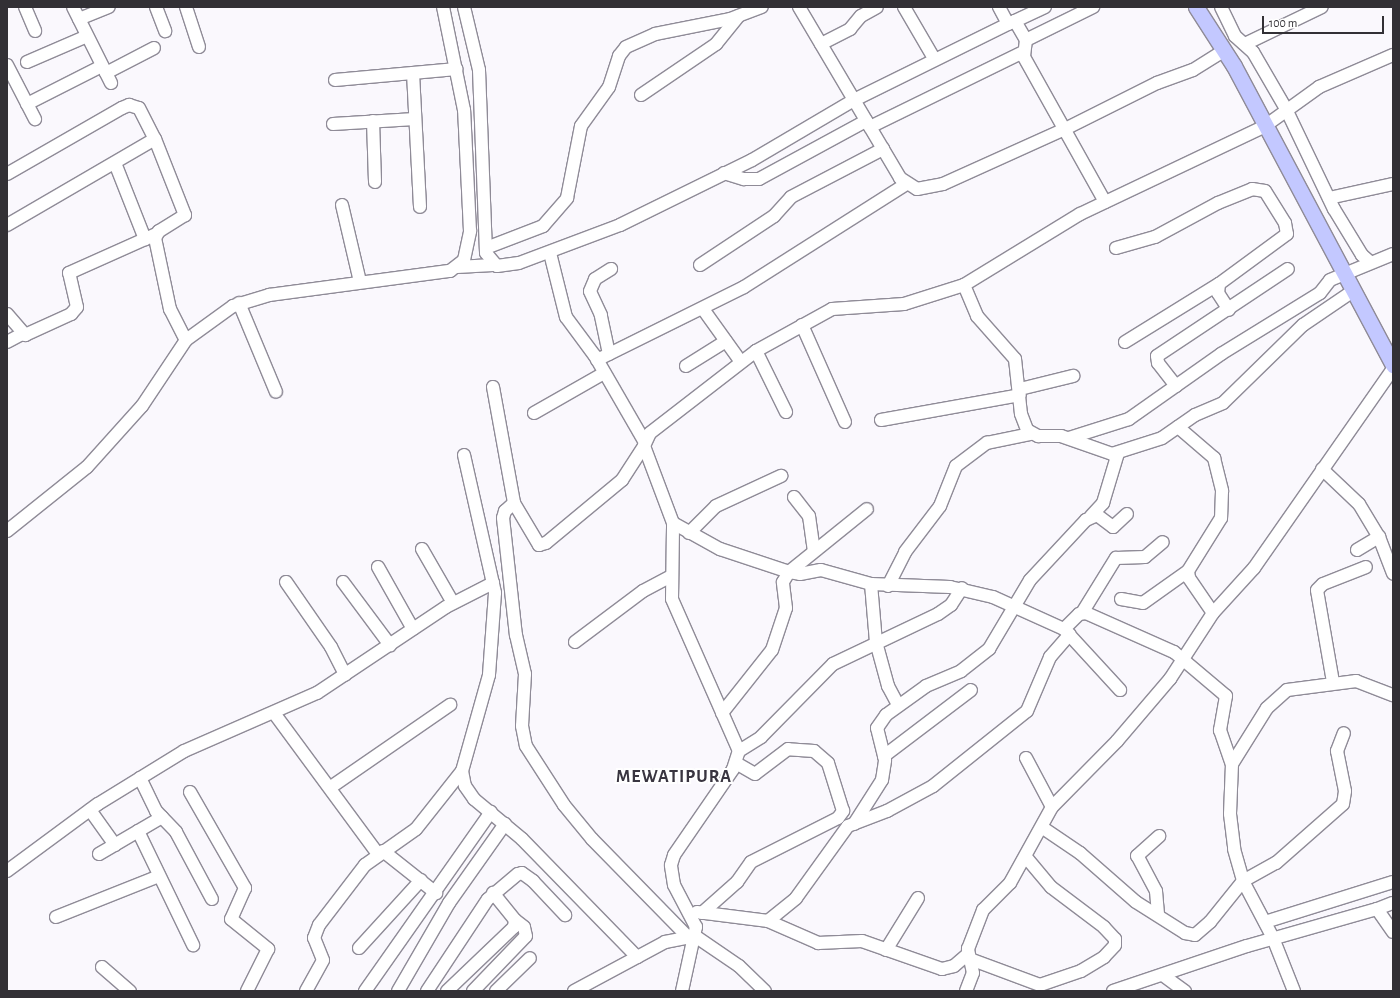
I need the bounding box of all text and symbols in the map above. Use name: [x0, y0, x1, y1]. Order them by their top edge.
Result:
scale bar: [1264, 8, 1386, 34]
text: 100 m: [1269, 17, 1297, 29]
district label: MEWATIPURA: [616, 766, 732, 788]

